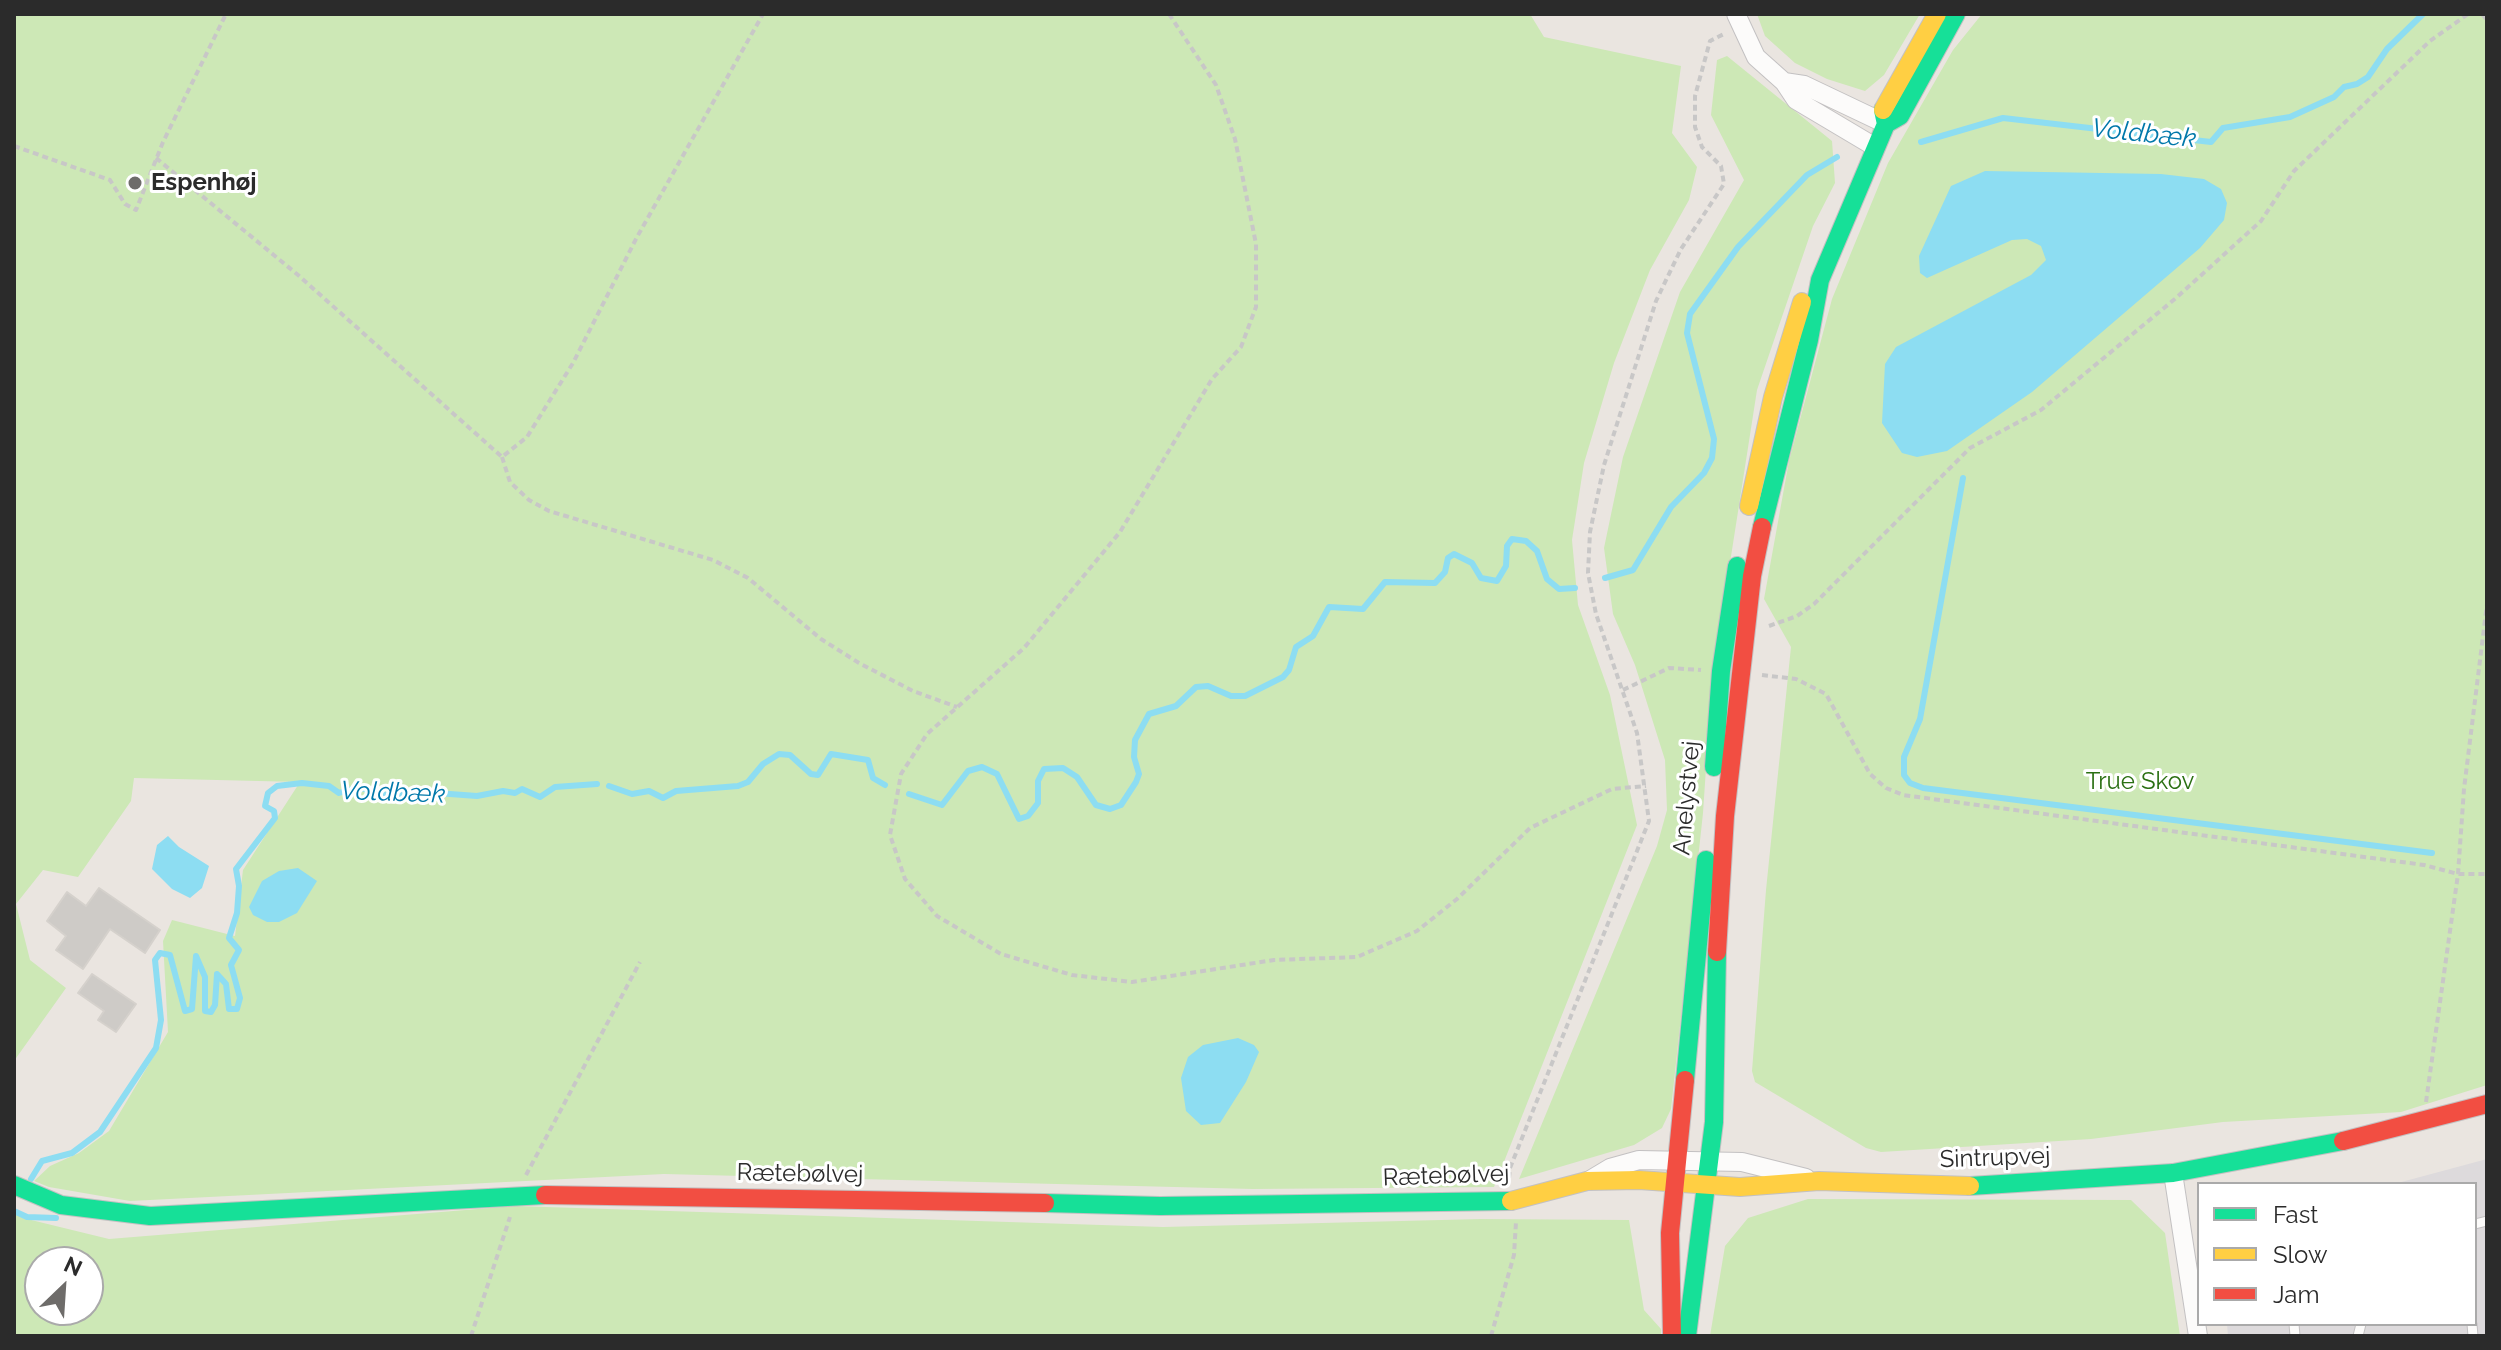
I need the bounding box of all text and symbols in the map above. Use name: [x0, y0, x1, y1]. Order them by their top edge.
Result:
water label: Voldbæk: [2090, 113, 2198, 155]
place label: Espenhøj: [151, 169, 257, 197]
marker: Espenhøj: [126, 174, 144, 192]
street label: Anelystvej: [1668, 740, 1706, 856]
park label: True Skov: [2086, 768, 2194, 796]
water label: Voldbæk: [340, 776, 446, 810]
street label: Sintrupvej: [1939, 1142, 2051, 1174]
street label: Rætebølvej: [736, 1158, 864, 1190]
street label: Rætebølvej: [1382, 1159, 1510, 1193]
legend: [2197, 1182, 2477, 1326]
text: Fast: [2273, 1200, 2318, 1229]
text: Slow: [2273, 1240, 2327, 1269]
north arrow: [24, 1246, 104, 1326]
text: N: [60, 1251, 86, 1281]
text: Jam: [2273, 1280, 2319, 1309]

